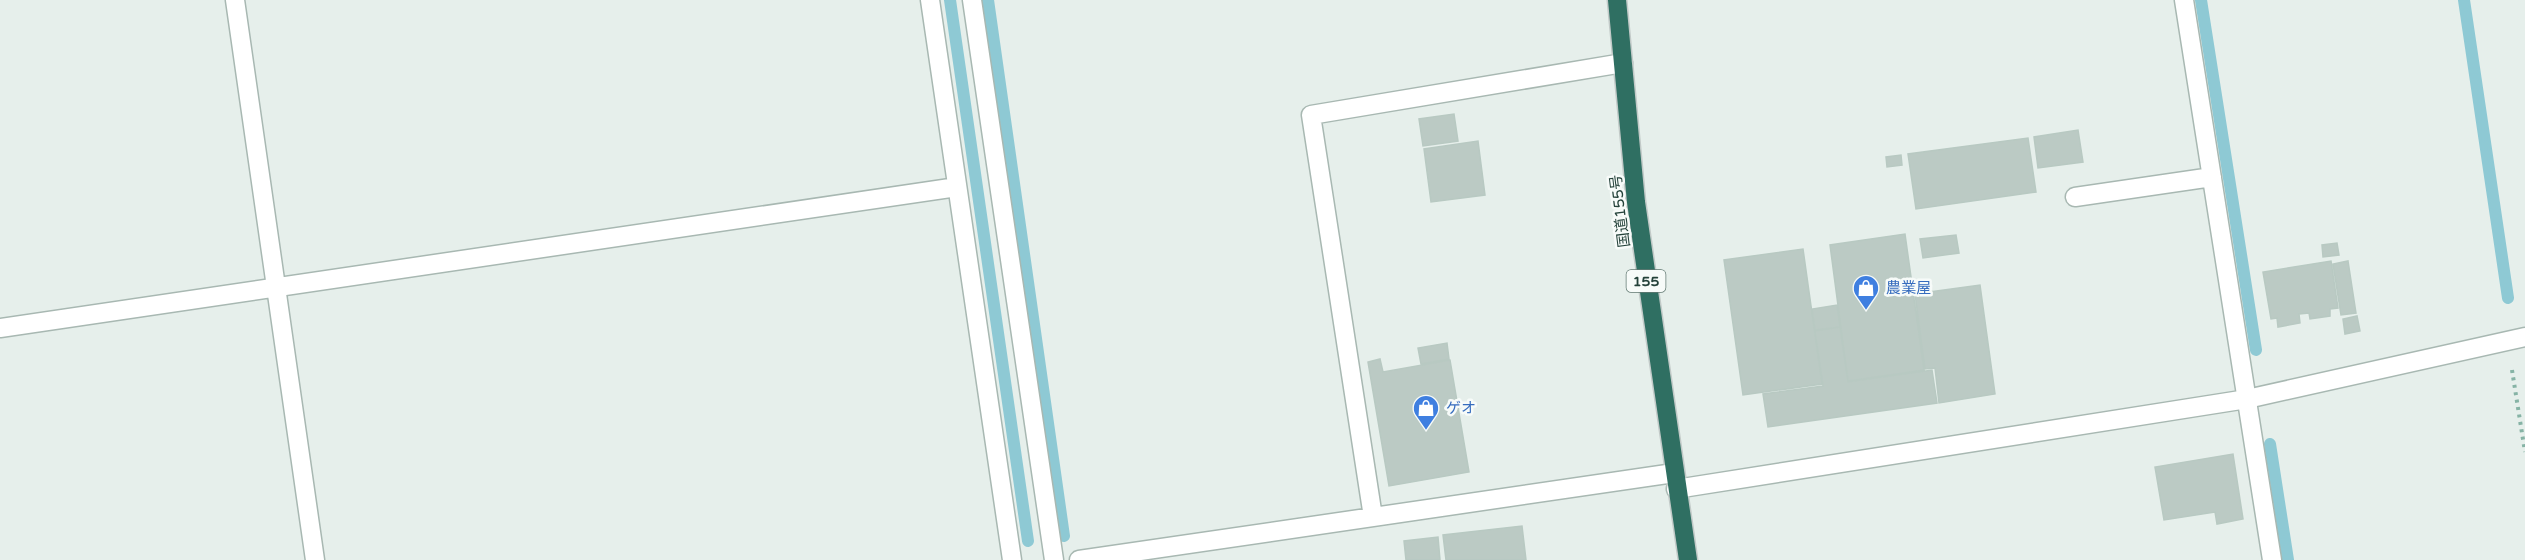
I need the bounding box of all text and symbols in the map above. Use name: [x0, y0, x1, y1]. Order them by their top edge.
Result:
street label: 国道155号: [1607, 174, 1633, 248]
road number: 155: [1626, 270, 1666, 292]
shop icon: 農業屋: [1851, 273, 1881, 311]
place label: 農業屋: [1886, 279, 1931, 297]
shop icon: ゲオ: [1411, 393, 1441, 431]
place label: ゲオ: [1446, 399, 1476, 417]

